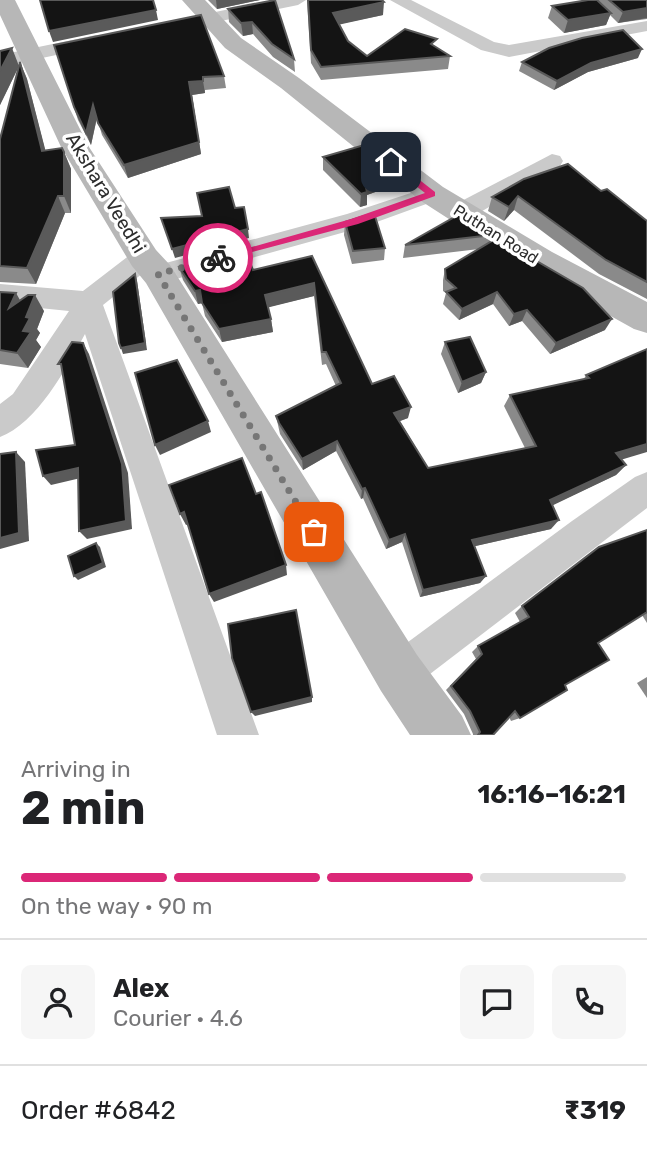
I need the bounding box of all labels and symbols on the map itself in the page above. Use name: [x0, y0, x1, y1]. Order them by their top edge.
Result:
street label: Akshara Veedhi: [61, 129, 151, 257]
pin: [361, 132, 421, 192]
street label: Puthan Road: [450, 200, 542, 268]
courier: [183, 223, 253, 293]
pin: [284, 502, 344, 562]

